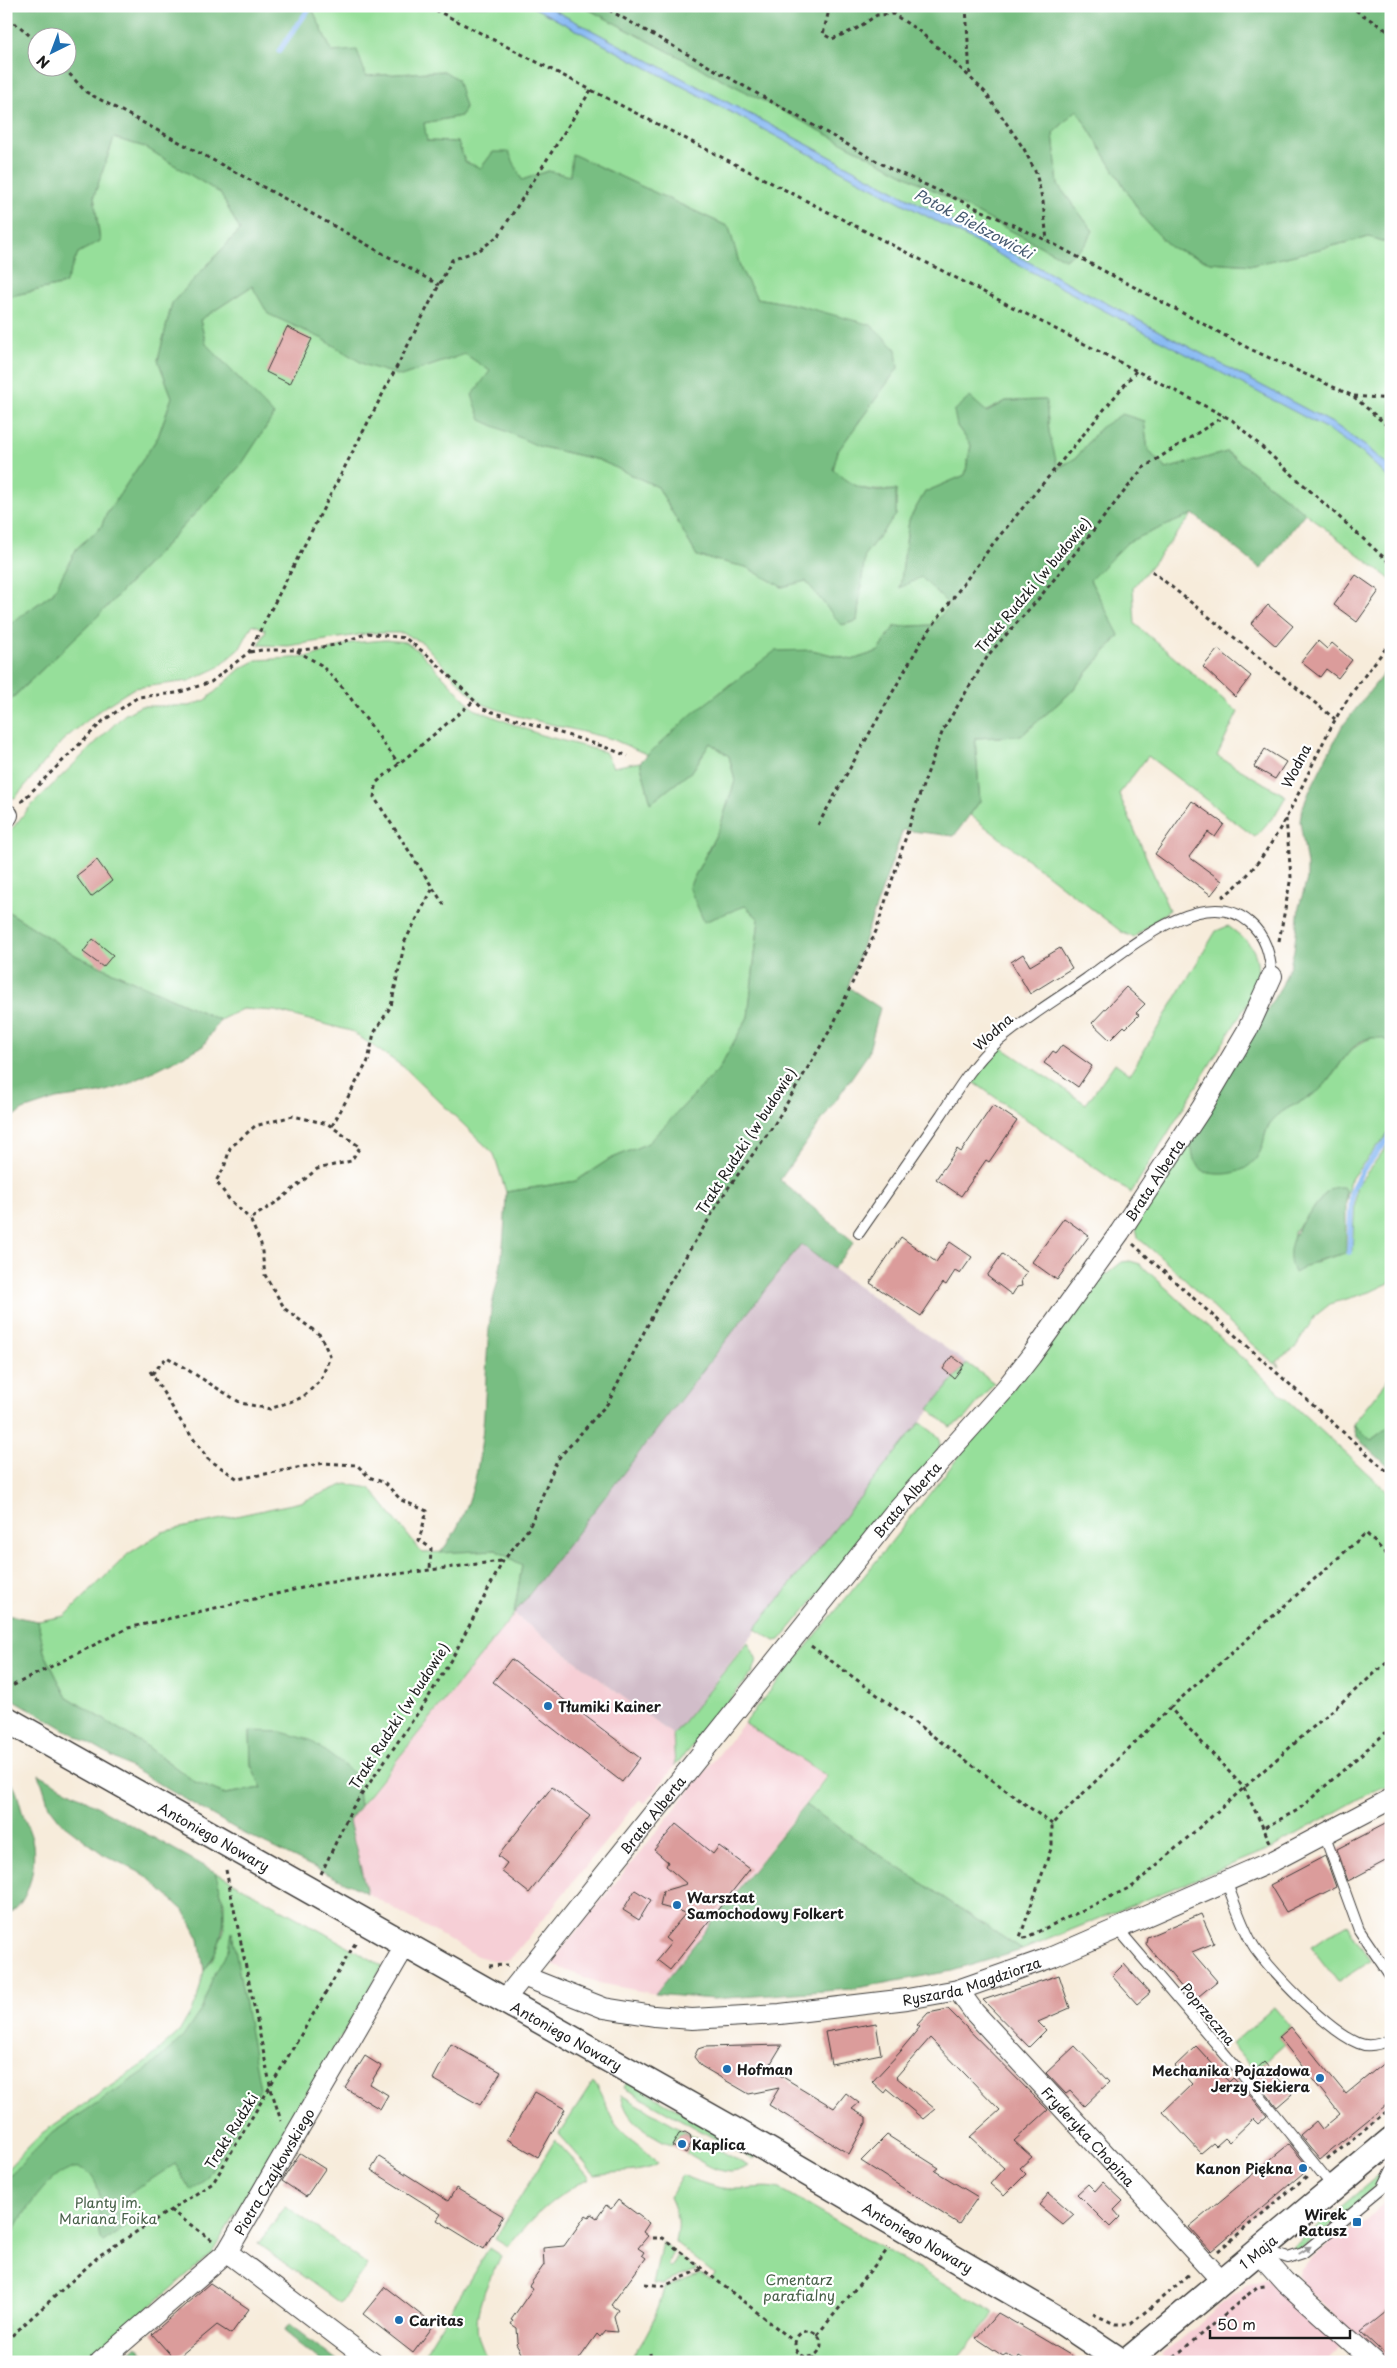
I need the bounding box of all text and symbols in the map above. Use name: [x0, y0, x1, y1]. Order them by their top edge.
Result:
north arrow: [28, 28, 78, 78]
text: N: [32, 51, 54, 74]
water label: Potok Bielszowicki: [911, 182, 1040, 265]
street label: Trakt Rudzki (w budowie): [970, 513, 1096, 657]
street label: Wodna: [1276, 740, 1316, 792]
street label: Wodna: [969, 1008, 1018, 1055]
street label: Trakt Rudzki (w budowie): [691, 1064, 801, 1218]
street label: Brata Alberta: [1119, 1134, 1189, 1225]
street label: Brata Alberta: [868, 1457, 946, 1542]
street label: Trakt Rudzki (w budowie): [344, 1639, 454, 1793]
place label: Tłumiki Kainer: [558, 1696, 662, 1717]
marker: Tłumiki Kainer: [542, 1700, 554, 1712]
street label: Brata Alberta: [615, 1771, 690, 1858]
street label: Antoniego Nowary: [154, 1797, 274, 1876]
place label: Warsztat Samochodowy Folkert: [687, 1887, 844, 1924]
marker: Warsztat Samochodowy Folkert: [671, 1899, 683, 1911]
street label: Ryszarda Magdziorza: [901, 1951, 1044, 2010]
street label: Poprzeczna: [1176, 1978, 1241, 2050]
street label: Antoniego Nowary: [507, 1996, 626, 2076]
place label: Hofman: [737, 2059, 793, 2080]
place label: Mechanika Pojazdowa Jerzy Siekiera: [1152, 2060, 1311, 2097]
marker: Hofman: [721, 2063, 733, 2075]
marker: Mechanika Pojazdowa Jerzy Siekiera: [1314, 2072, 1326, 2084]
street label: Fryderyka Chopina: [1037, 2081, 1140, 2191]
street label: Trakt Rudzki: [199, 2089, 263, 2173]
street label: Piotra Czajkowskiego: [228, 2104, 319, 2239]
place label: Kaplica: [692, 2134, 746, 2155]
marker: Kaplica: [676, 2138, 688, 2150]
place label: Kanon Piękna: [1196, 2158, 1294, 2179]
marker: Kanon Piękna: [1297, 2162, 1309, 2174]
park label: Planty im. Mariana Foika: [59, 2192, 157, 2229]
street label: Antoniego Nowary: [859, 2197, 977, 2278]
place label: Wirek Ratusz: [1298, 2204, 1348, 2241]
marker: Wirek Ratusz: [1351, 2216, 1363, 2228]
street label: 1 Maja: [1234, 2229, 1282, 2274]
one-way arrow: [1299, 2245, 1312, 2255]
park label: Cmentarz parafialny: [763, 2269, 835, 2306]
scale bar: [1210, 2308, 1350, 2340]
place label: Caritas: [409, 2310, 464, 2331]
text: 50 m: [1217, 2312, 1256, 2335]
marker: Caritas: [393, 2314, 405, 2326]

